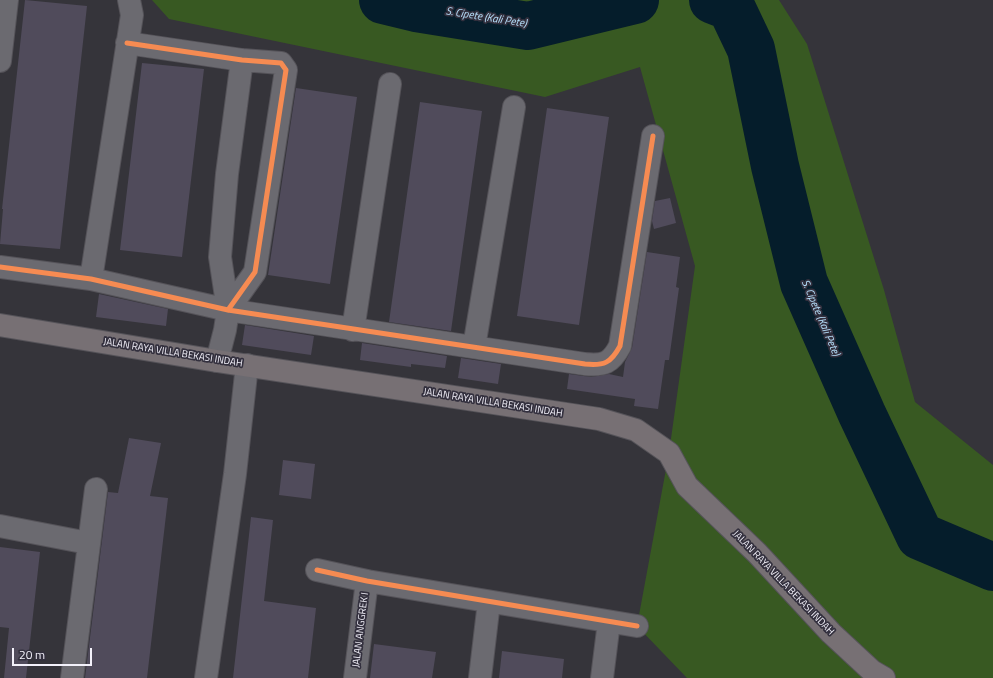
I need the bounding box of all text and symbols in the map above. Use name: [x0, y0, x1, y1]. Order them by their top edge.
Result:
water label: S. Cipete (Kali Pete): [445, 5, 527, 31]
water label: S. Cipete (Kali Pete): [798, 278, 842, 358]
street label: JALAN RAYA VILLA BEKASI INDAH: [103, 336, 243, 370]
street label: JALAN RAYA VILLA BEKASI INDAH: [423, 386, 563, 420]
street label: JALAN RAYA VILLA BEKASI INDAH: [730, 528, 836, 638]
street label: JALAN ANGGREK I: [350, 592, 372, 668]
scale bar: [14, 640, 94, 666]
text: 20 m: [19, 645, 45, 664]

